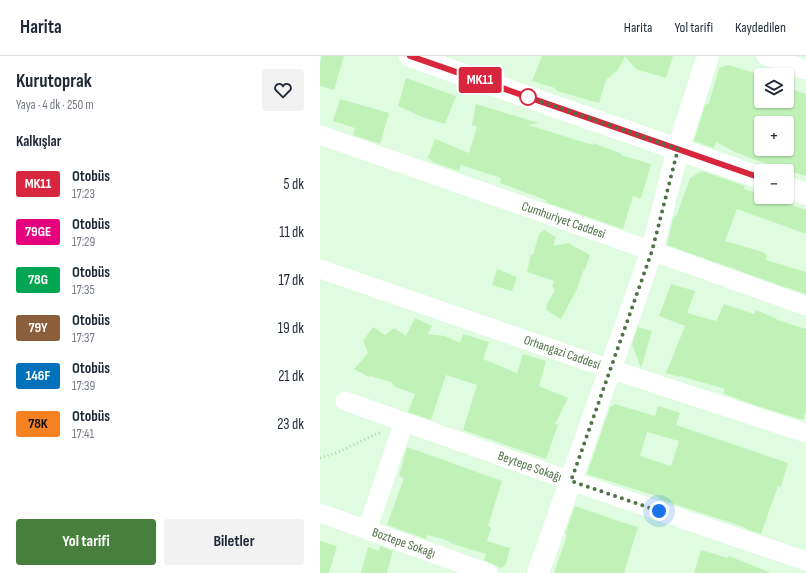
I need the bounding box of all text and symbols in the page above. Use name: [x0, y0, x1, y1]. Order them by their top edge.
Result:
text: Harita: [20, 16, 62, 39]
text: Harita: [624, 19, 652, 36]
text: Yol tarifi: [674, 19, 713, 36]
text: Kaydedilen: [735, 19, 786, 36]
line badge: MK11: [452, 67, 508, 93]
map controls: [754, 68, 794, 204]
button: layers: [754, 68, 794, 108]
button: heart: [262, 69, 304, 111]
text: Kurutoprak: [16, 70, 92, 93]
text: MK11: [467, 71, 493, 88]
unlabelled marker: [519, 88, 537, 106]
text: Yaya · 4 dk · 250 m: [16, 97, 94, 113]
button: +: [754, 116, 794, 156]
text: Kalkışlar: [16, 132, 61, 151]
button: −: [754, 164, 794, 204]
text: Otobüs: [72, 167, 110, 186]
text: MK11: [25, 175, 51, 192]
text: 5 dk: [284, 175, 304, 194]
text: 17:23: [72, 186, 95, 202]
street label: Cumhuriyet Caddesi: [520, 198, 608, 242]
text: Otobüs: [72, 215, 110, 234]
text: 79GE: [25, 223, 51, 240]
text: 11 dk: [279, 223, 304, 242]
text: 17:29: [72, 234, 95, 250]
text: Otobüs: [72, 263, 110, 282]
text: 78G: [28, 271, 48, 288]
text: 17 dk: [278, 271, 304, 290]
text: 17:35: [72, 282, 95, 298]
text: Otobüs: [72, 311, 110, 330]
text: 79Y: [29, 319, 48, 336]
text: 19 dk: [278, 319, 304, 338]
text: 17:37: [72, 330, 95, 346]
street label: Orhangazi Caddesi: [522, 332, 602, 373]
text: Otobüs: [72, 359, 110, 378]
text: 146F: [26, 367, 50, 384]
text: 21 dk: [278, 367, 304, 386]
text: 17:39: [72, 378, 95, 394]
text: Otobüs: [72, 407, 110, 426]
text: 78K: [28, 415, 48, 432]
text: 23 dk: [277, 415, 304, 434]
text: 17:41: [72, 426, 94, 442]
street label: Beytepe Sokağı: [496, 448, 564, 485]
your location: [649, 501, 669, 521]
button: Yol tarifi: [16, 519, 156, 565]
button: Biletler: [164, 519, 304, 565]
street label: Boztepe Sokağı: [370, 524, 438, 562]

